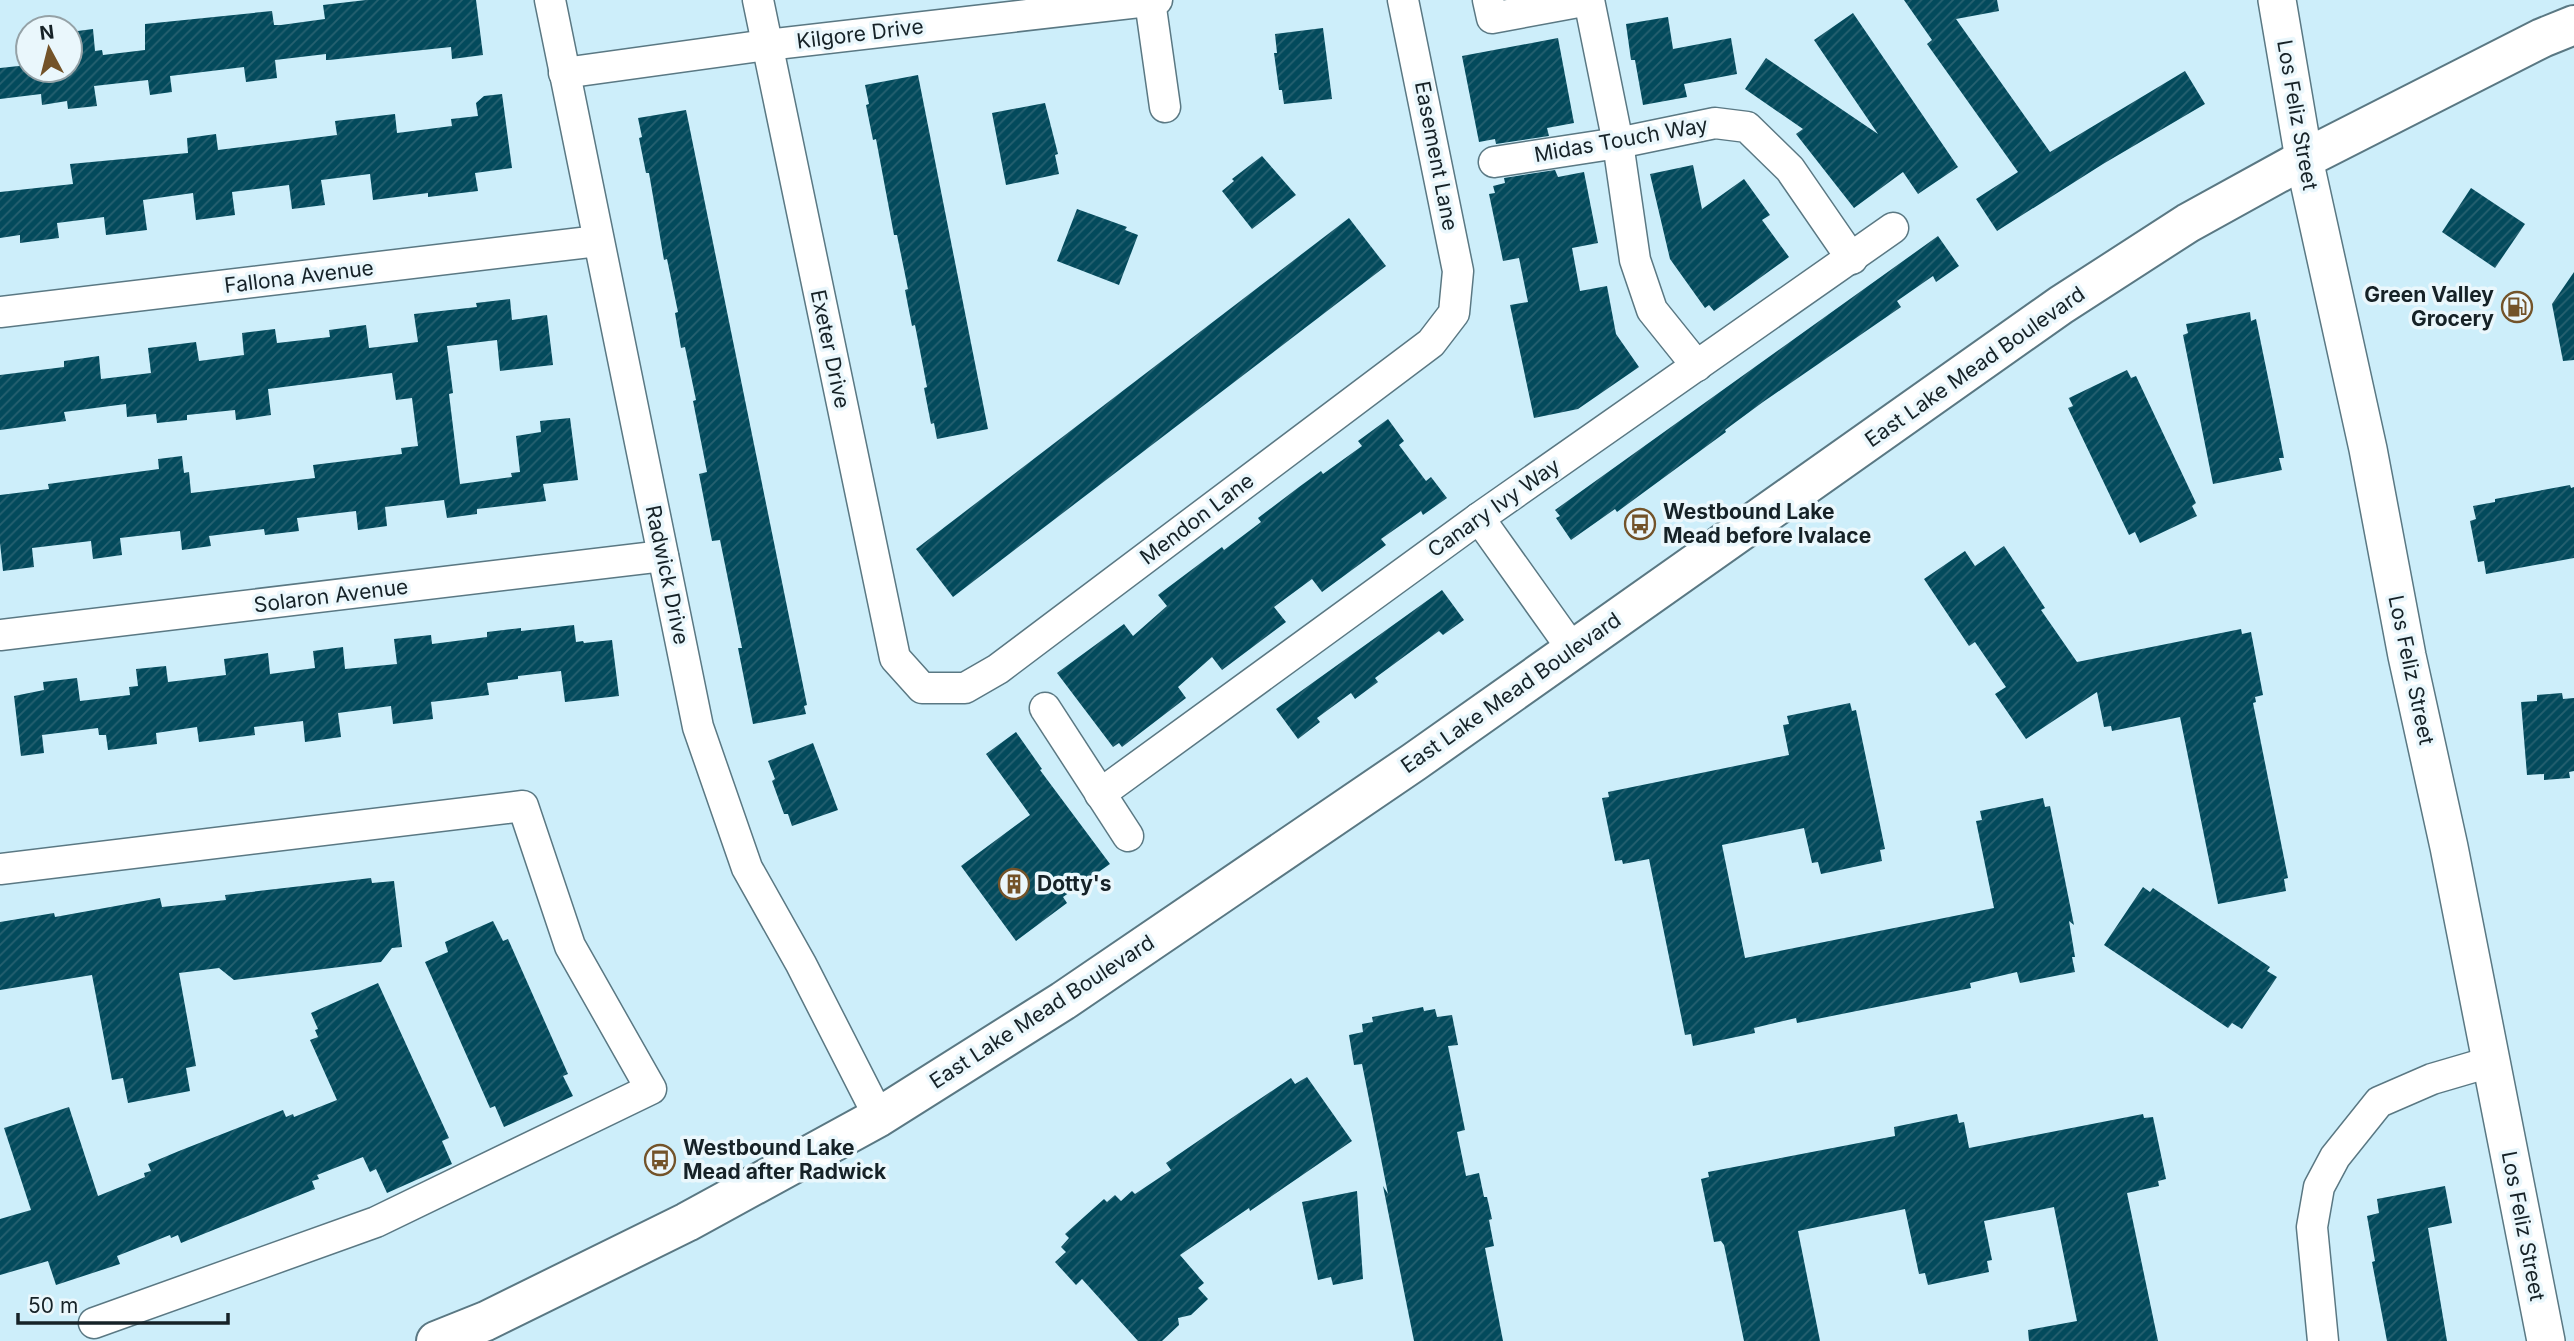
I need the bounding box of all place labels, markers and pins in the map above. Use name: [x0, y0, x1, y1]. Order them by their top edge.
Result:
place label: Green Valley Grocery: [2364, 282, 2494, 331]
fuel station icon: Green Valley Grocery: [2500, 290, 2534, 324]
place label: Westbound Lake Mead before Ivalace: [1663, 499, 1871, 548]
bus stop icon: Westbound Lake Mead before Ivalace: [1623, 507, 1657, 541]
building icon: Dotty's: [997, 867, 1031, 901]
place label: Dotty's: [1037, 871, 1112, 896]
place label: Westbound Lake Mead after Radwick: [683, 1135, 887, 1184]
bus stop icon: Westbound Lake Mead after Radwick: [643, 1143, 677, 1177]

